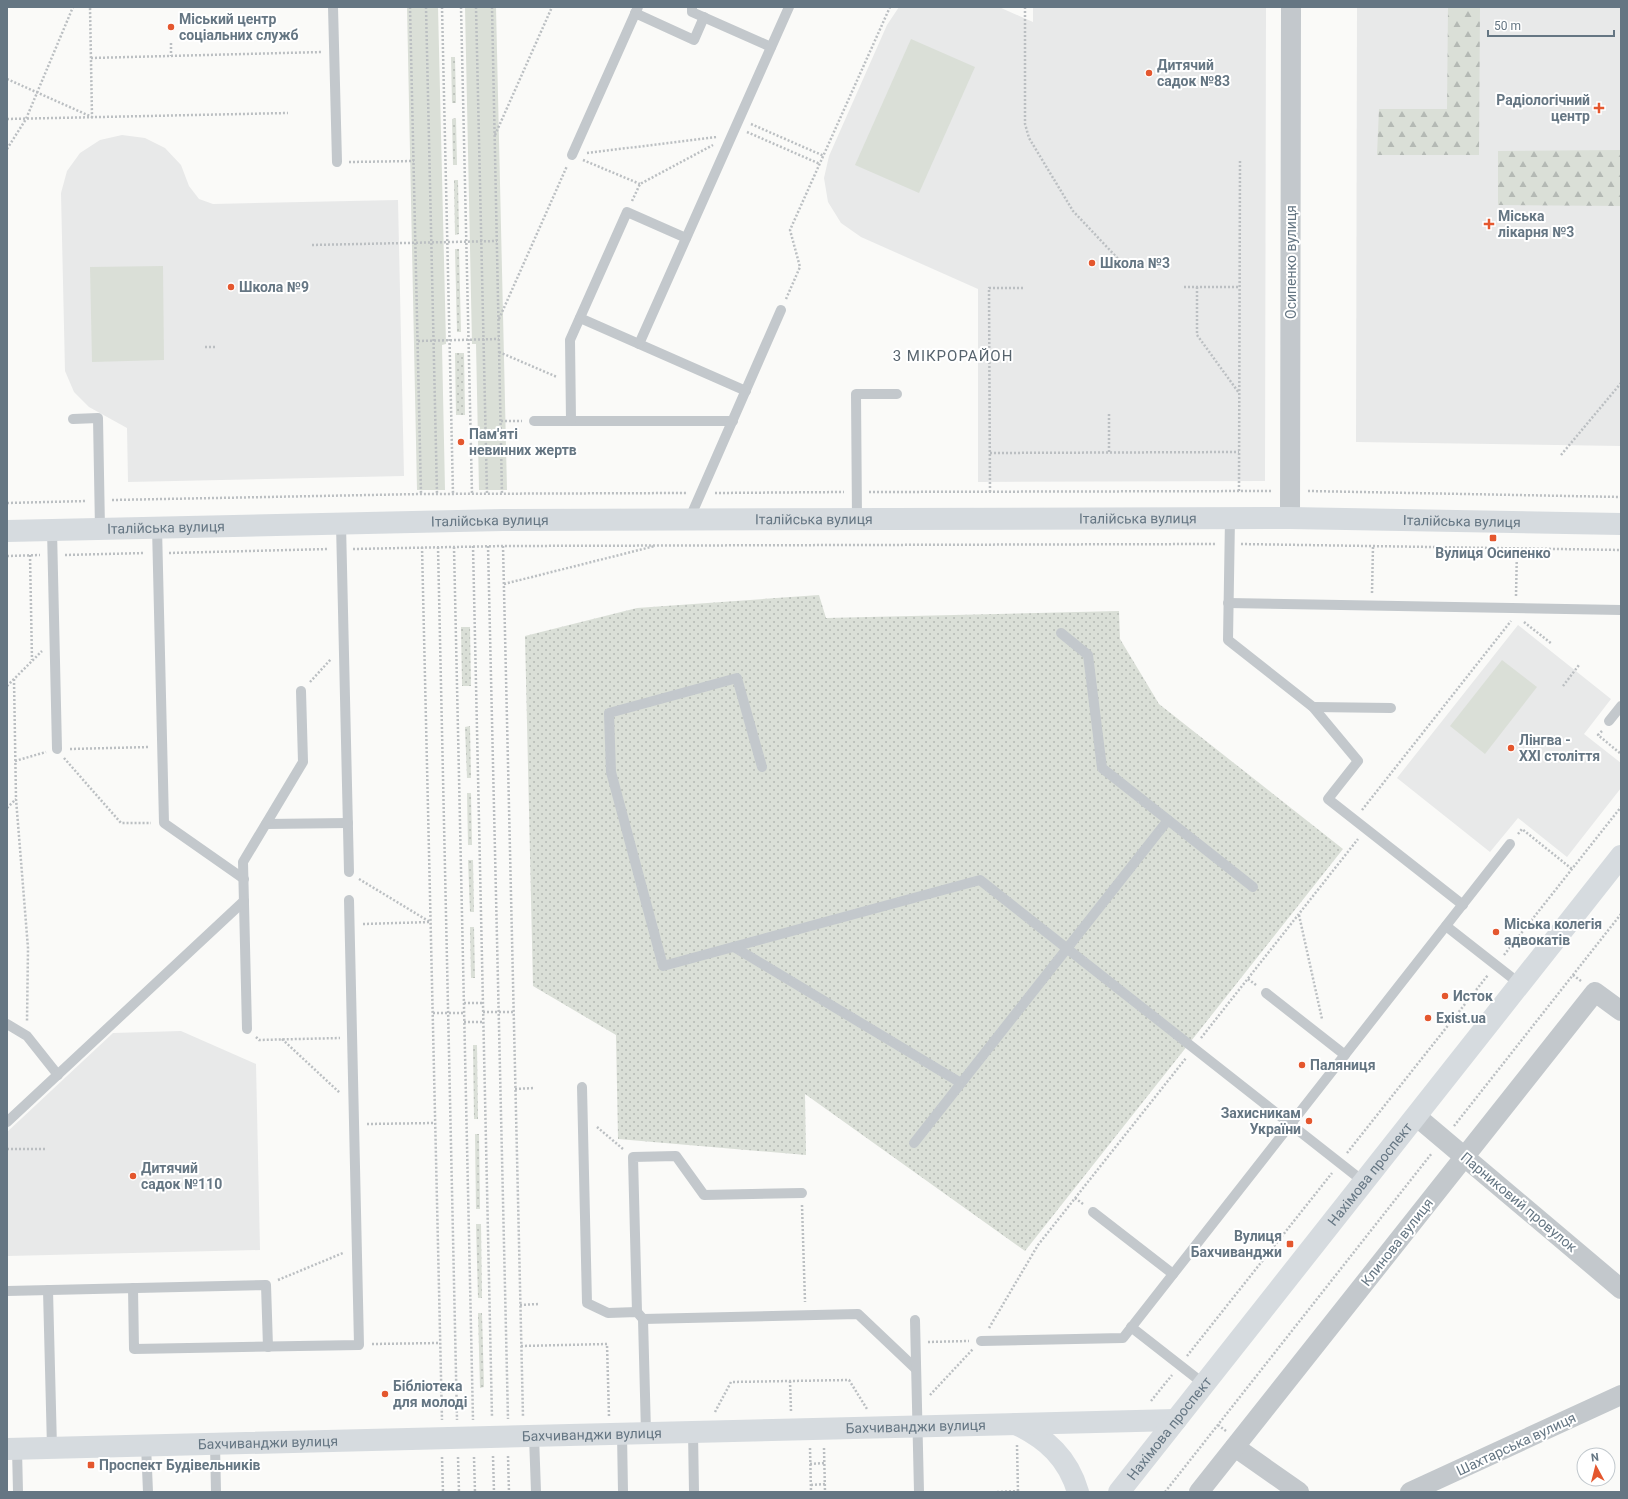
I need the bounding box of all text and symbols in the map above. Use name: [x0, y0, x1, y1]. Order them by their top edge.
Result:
place label: Міський центр соціальних служб: [179, 11, 298, 43]
scale bar: [1488, 12, 1614, 38]
text: 50 m: [1494, 19, 1521, 33]
marker: Міський центр соціальних служб: [166, 22, 176, 32]
place label: Дитячий садок №83: [1157, 57, 1230, 89]
marker: Дитячий садок №83: [1144, 68, 1154, 78]
place label: Радіологічний центр: [1496, 92, 1590, 124]
marker: Радіологічний центр: [1593, 102, 1605, 114]
street label: Осипенко вулиця: [1283, 205, 1299, 319]
place label: Міська лікарня №3: [1498, 208, 1574, 240]
marker: Міська лікарня №3: [1483, 218, 1495, 230]
place label: Школа №3: [1100, 255, 1170, 271]
marker: Школа №3: [1087, 258, 1097, 268]
place label: Школа №9: [239, 279, 309, 295]
marker: Школа №9: [226, 282, 236, 292]
district label: 3 МІКРОРАЙОН: [893, 347, 1013, 365]
place label: Пам'яті невинних жертв: [469, 426, 577, 458]
marker: Пам'яті невинних жертв: [456, 437, 466, 447]
street label: Італійська вулиця: [1079, 510, 1197, 527]
street label: Італійська вулиця: [755, 511, 873, 527]
street label: Італійська вулиця: [431, 512, 549, 530]
street label: Італійська вулиця: [1403, 512, 1521, 530]
street label: Італійська вулиця: [107, 518, 225, 537]
marker: Вулиця Осипенко: [1488, 533, 1498, 543]
place label: Вулиця Осипенко: [1435, 545, 1551, 561]
place label: Лінгва - XXI століття: [1519, 732, 1600, 764]
marker: Лінгва - XXI століття: [1506, 743, 1516, 753]
place label: Міська колегія адвокатів: [1504, 916, 1602, 948]
marker: Міська колегія адвокатів: [1491, 927, 1501, 937]
place label: Исток: [1453, 988, 1493, 1004]
marker: Исток: [1440, 991, 1450, 1001]
place label: Exist.ua: [1436, 1010, 1487, 1026]
marker: Exist.ua: [1423, 1013, 1433, 1023]
place label: Паляниця: [1310, 1057, 1376, 1073]
marker: Паляниця: [1297, 1060, 1307, 1070]
place label: Захисникам України: [1221, 1105, 1301, 1137]
marker: Захисникам України: [1304, 1116, 1314, 1126]
street label: Нахімова проспект: [1324, 1119, 1416, 1229]
street label: Парниковий провулок: [1458, 1149, 1581, 1255]
place label: Дитячий садок №110: [141, 1160, 222, 1192]
marker: Дитячий садок №110: [128, 1171, 138, 1181]
street label: Клинова вулиця: [1358, 1195, 1436, 1289]
place label: Вулиця Бахчиванджи: [1191, 1228, 1282, 1260]
marker: Вулиця Бахчиванджи: [1285, 1239, 1295, 1249]
street label: Нахімова проспект: [1124, 1374, 1215, 1483]
place label: Бібліотека для молоді: [393, 1378, 467, 1410]
marker: Бібліотека для молоді: [380, 1389, 390, 1399]
street label: Шахтарська вулиця: [1454, 1409, 1578, 1479]
street label: Бахчиванджи вулиця: [845, 1417, 986, 1436]
street label: Бахчиванджи вулиця: [522, 1425, 662, 1444]
street label: Бахчиванджи вулиця: [198, 1433, 338, 1452]
north arrow: [1576, 1447, 1616, 1487]
text: N: [1590, 1451, 1600, 1464]
place label: Проспект Будівельників: [99, 1457, 261, 1473]
marker: Проспект Будівельників: [86, 1460, 96, 1470]

